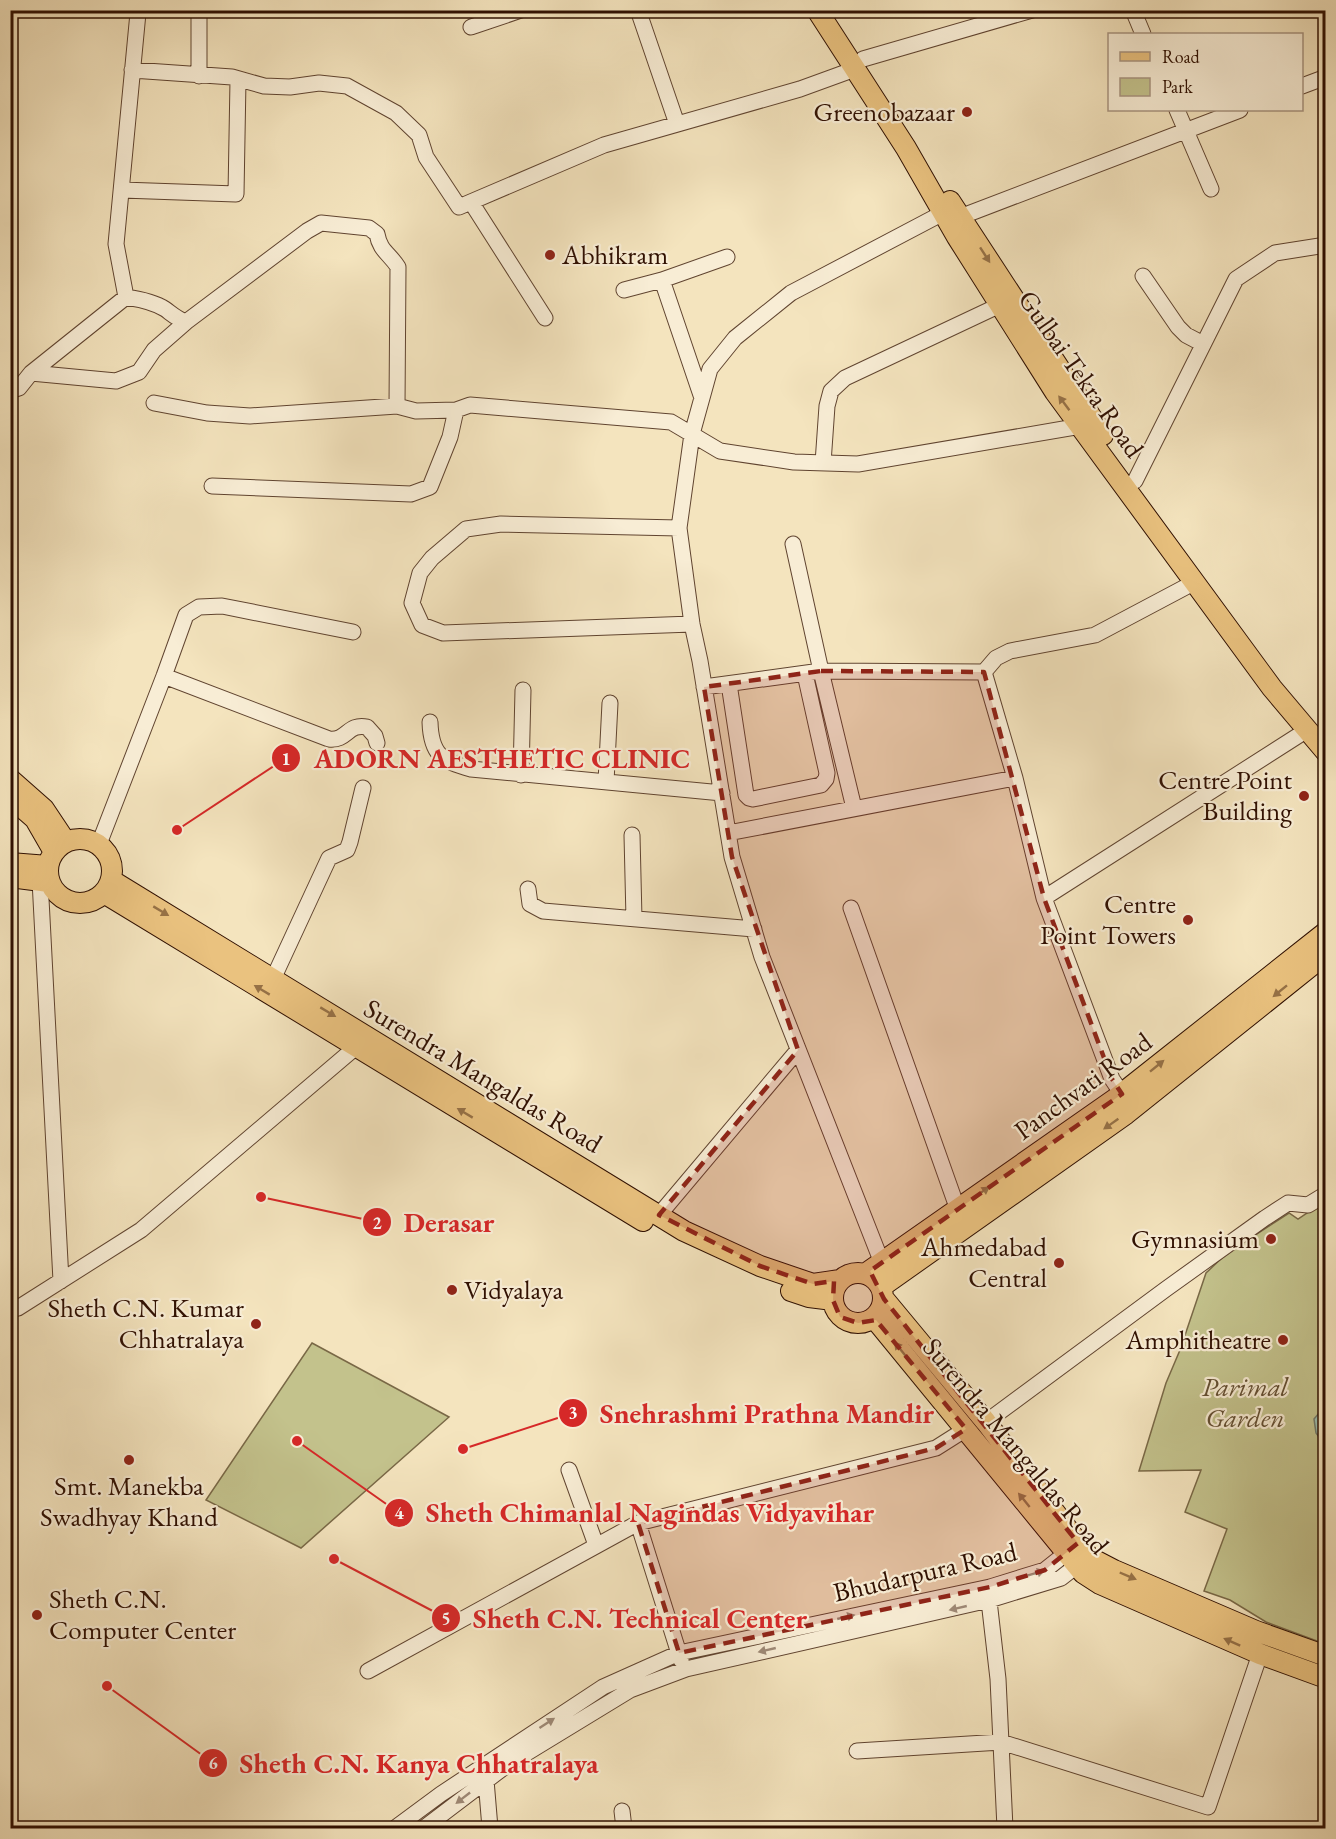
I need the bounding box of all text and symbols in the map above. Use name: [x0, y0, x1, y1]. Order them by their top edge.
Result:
legend: [1108, 33, 1303, 111]
text: Road: [1162, 45, 1201, 68]
text: Park: [1162, 75, 1193, 98]
place label: Greenobazaar: [814, 94, 955, 129]
marker: Greenobazaar: [960, 105, 974, 119]
place label: Abhikram: [561, 237, 668, 272]
one-way arrow: [980, 247, 991, 263]
marker: Abhikram: [543, 248, 557, 262]
street label: Gulbai Tekra Road: [1011, 283, 1152, 465]
one-way arrow: [1058, 395, 1070, 410]
callout: ADORN AESTHETIC CLINIC: [271, 735, 702, 781]
text: ADORN AESTHETIC CLINIC: [313, 740, 690, 776]
text: 1: [281, 747, 291, 770]
place label: Centre Point Building: [1158, 762, 1293, 828]
marker: Centre Point Building: [1297, 789, 1311, 803]
place label: Centre Point Towers: [1040, 886, 1176, 952]
one-way arrow: [153, 905, 169, 916]
marker: Centre Point Towers: [1181, 913, 1195, 927]
one-way arrow: [254, 984, 270, 995]
one-way arrow: [1272, 984, 1288, 997]
street label: Surendra Mangaldas Road: [358, 990, 609, 1161]
one-way arrow: [319, 1007, 336, 1018]
street label: Panchvati Road: [1007, 1024, 1159, 1147]
one-way arrow: [1150, 1060, 1165, 1072]
one-way arrow: [456, 1107, 473, 1118]
one-way arrow: [1103, 1118, 1119, 1130]
one-way arrow: [974, 1186, 990, 1198]
callout: Derasar: [362, 1199, 506, 1245]
text: Derasar: [404, 1204, 495, 1240]
text: 2: [372, 1211, 382, 1234]
place label: Gymnasium: [1131, 1221, 1259, 1256]
place label: Ahmedabad Central: [920, 1229, 1047, 1295]
marker: Gymnasium: [1264, 1232, 1278, 1246]
marker: Ahmedabad Central: [1052, 1256, 1066, 1270]
place label: Vidyalaya: [464, 1272, 563, 1307]
marker: Vidyalaya: [445, 1283, 459, 1297]
place label: Sheth C.N. Kumar Chhatralaya: [47, 1290, 244, 1356]
marker: Sheth C.N. Kumar Chhatralaya: [249, 1317, 263, 1331]
place label: Amphitheatre: [1124, 1322, 1271, 1357]
street label: Surendra Mangaldas Road: [915, 1330, 1118, 1561]
marker: Amphitheatre: [1276, 1333, 1290, 1347]
one-way arrow: [894, 1341, 907, 1357]
park label: Parimal Garden: [1202, 1369, 1289, 1435]
callout: Snehrashmi Prathna Mandir: [558, 1390, 946, 1436]
text: Snehrashmi Prathna Mandir: [600, 1395, 935, 1431]
text: 3: [568, 1401, 578, 1424]
marker: Smt. Manekba Swadhyay Khand: [122, 1453, 136, 1467]
place label: Smt. Manekba Swadhyay Khand: [40, 1468, 218, 1534]
callout: Sheth Chimanlal Nagindas Vidyavihar: [384, 1490, 886, 1536]
one-way arrow: [1018, 1493, 1030, 1508]
text: Sheth Chimanlal Nagindas Vidyavihar: [426, 1494, 875, 1530]
text: 4: [394, 1501, 404, 1524]
street label: Bhudarpura Road: [830, 1533, 1020, 1610]
one-way arrow: [1027, 1568, 1045, 1577]
one-way arrow: [1120, 1571, 1138, 1581]
place label: Sheth C.N. Computer Center: [49, 1581, 236, 1647]
callout: Sheth C.N. Technical Center: [431, 1595, 819, 1641]
text: Sheth C.N. Technical Center: [473, 1600, 808, 1636]
one-way arrow: [948, 1603, 967, 1613]
text: 5: [441, 1607, 451, 1630]
marker: Sheth C.N. Computer Center: [30, 1608, 44, 1622]
one-way arrow: [837, 1612, 856, 1621]
one-way arrow: [1223, 1636, 1241, 1646]
one-way arrow: [758, 1646, 777, 1656]
one-way arrow: [539, 1718, 555, 1729]
callout: Sheth C.N. Kanya Chhatralaya: [198, 1740, 611, 1786]
text: Sheth C.N. Kanya Chhatralaya: [239, 1745, 599, 1781]
text: 6: [208, 1751, 218, 1774]
one-way arrow: [455, 1791, 471, 1804]

